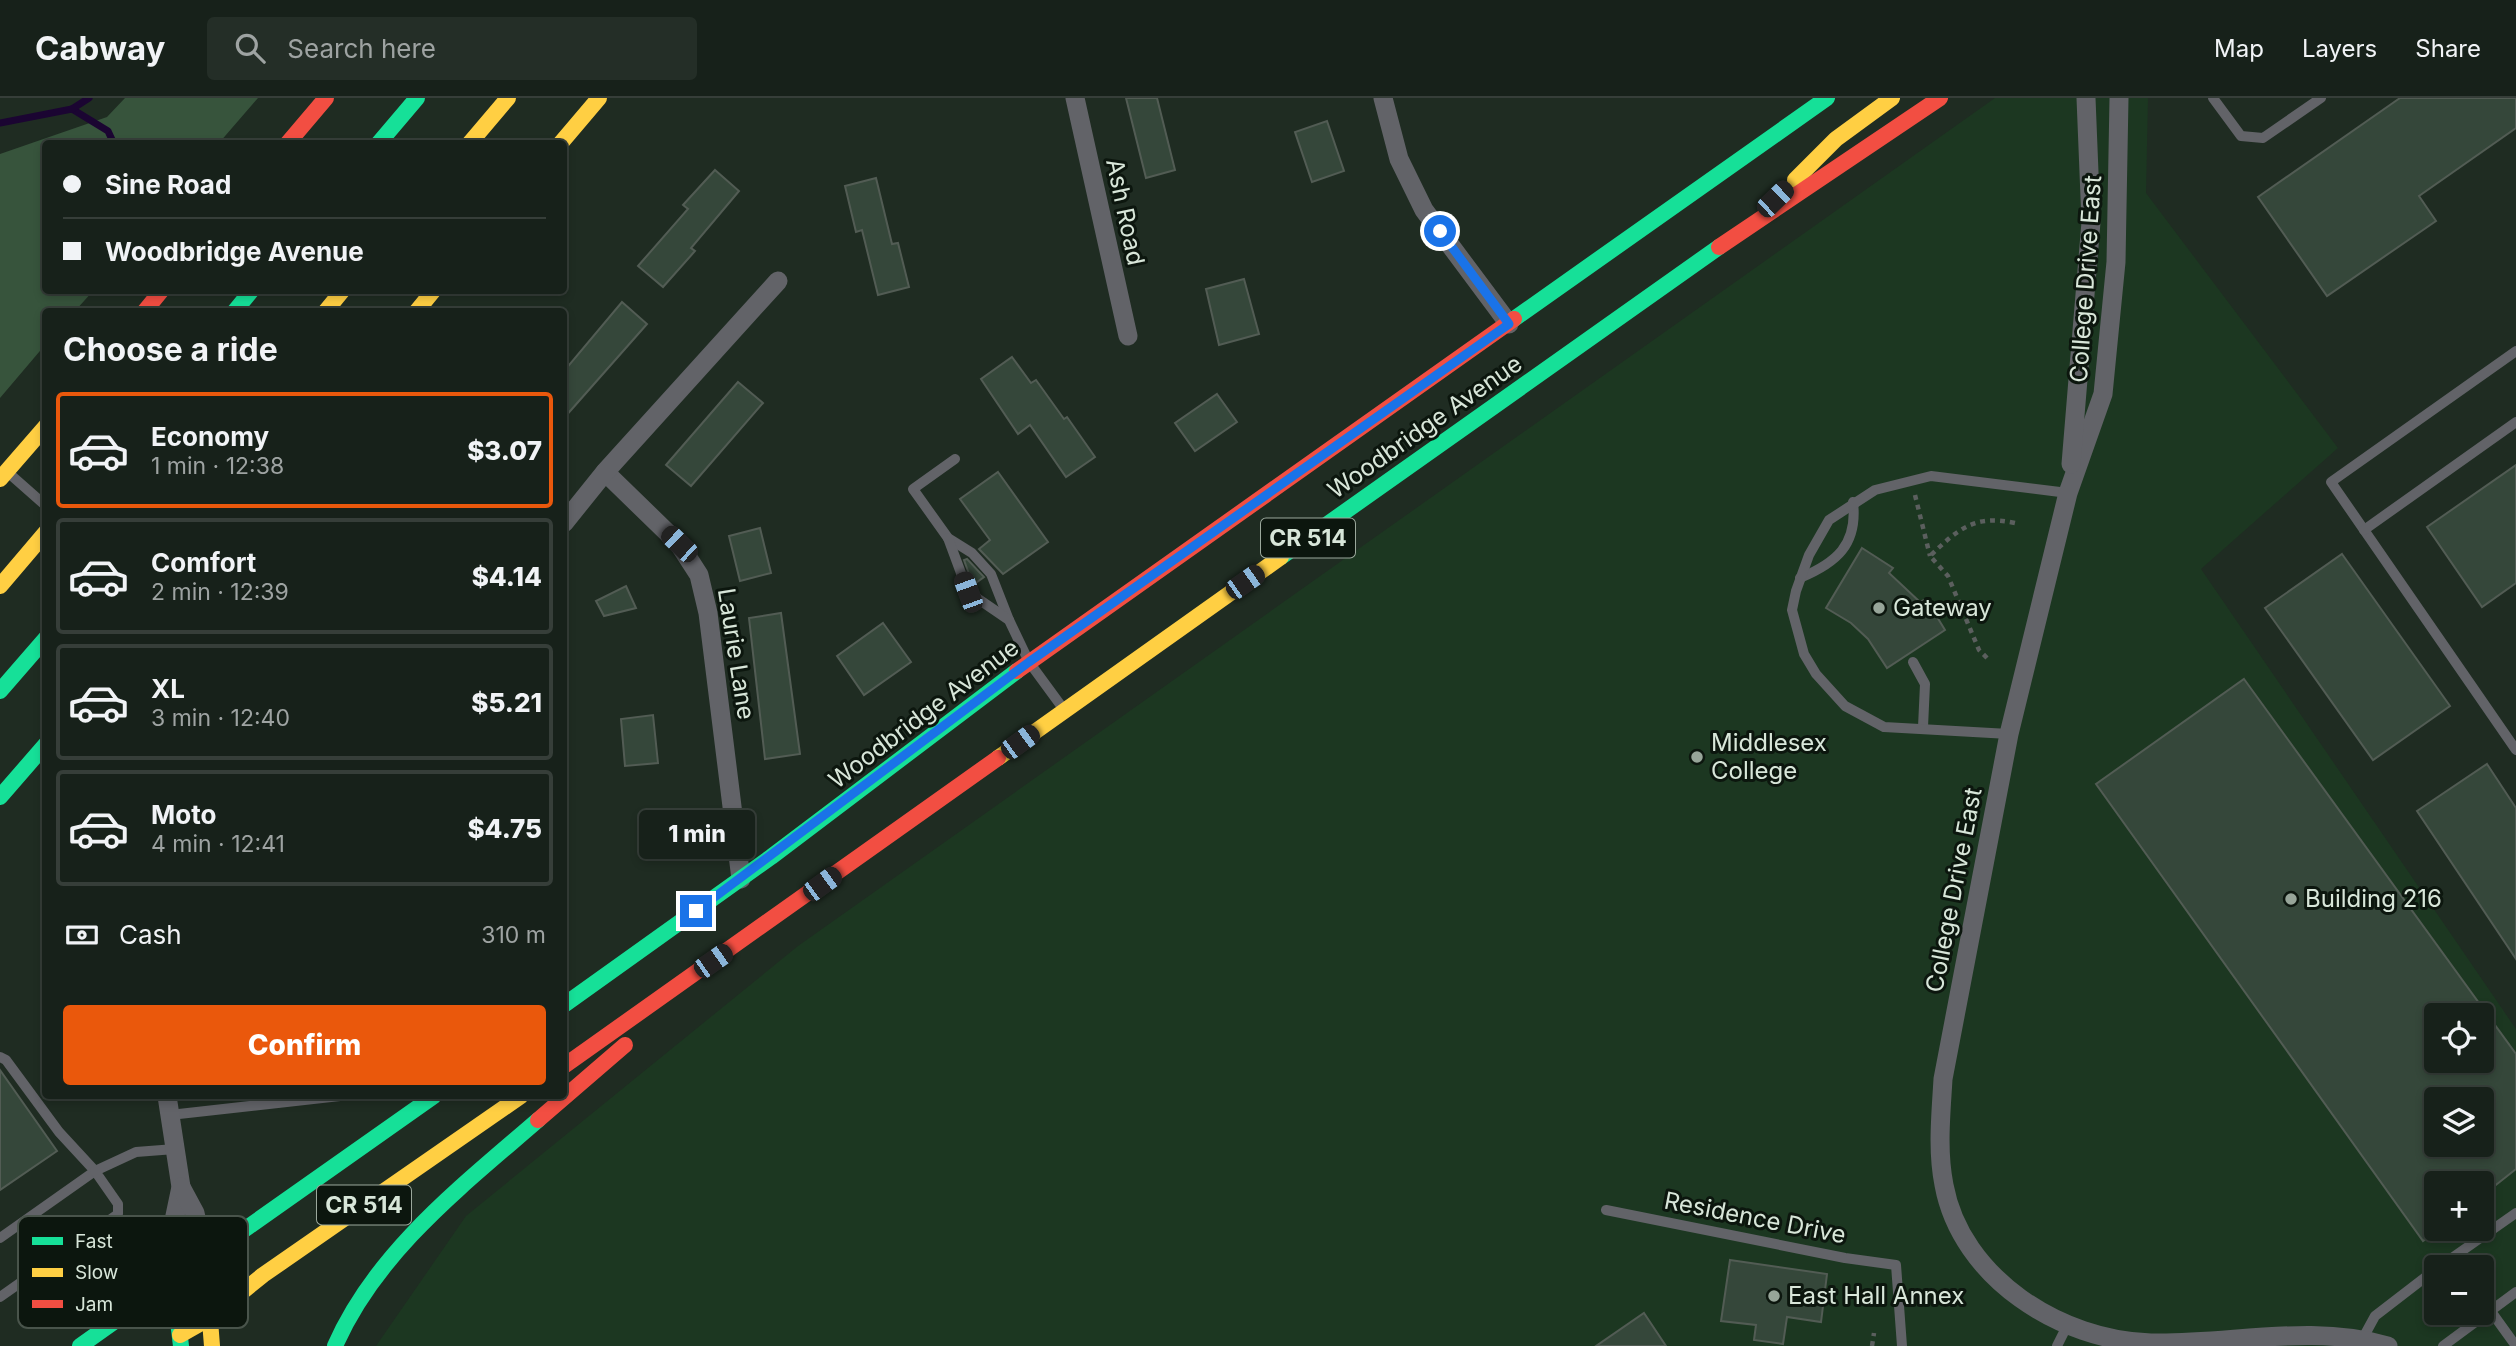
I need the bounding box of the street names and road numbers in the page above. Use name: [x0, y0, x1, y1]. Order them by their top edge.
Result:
street label: Ash Road: [1100, 156, 1151, 268]
street label: College Drive East: [2064, 174, 2107, 384]
street label: Woodbridge Avenue: [1322, 349, 1527, 505]
road number: CR 514: [1261, 518, 1355, 558]
street label: Laurie Lane: [712, 586, 761, 722]
street label: Woodbridge Avenue: [823, 633, 1024, 794]
street label: College Drive East: [1919, 785, 1988, 995]
road number: CR 514: [317, 1186, 411, 1224]
street label: Residence Drive: [1662, 1186, 1848, 1249]

